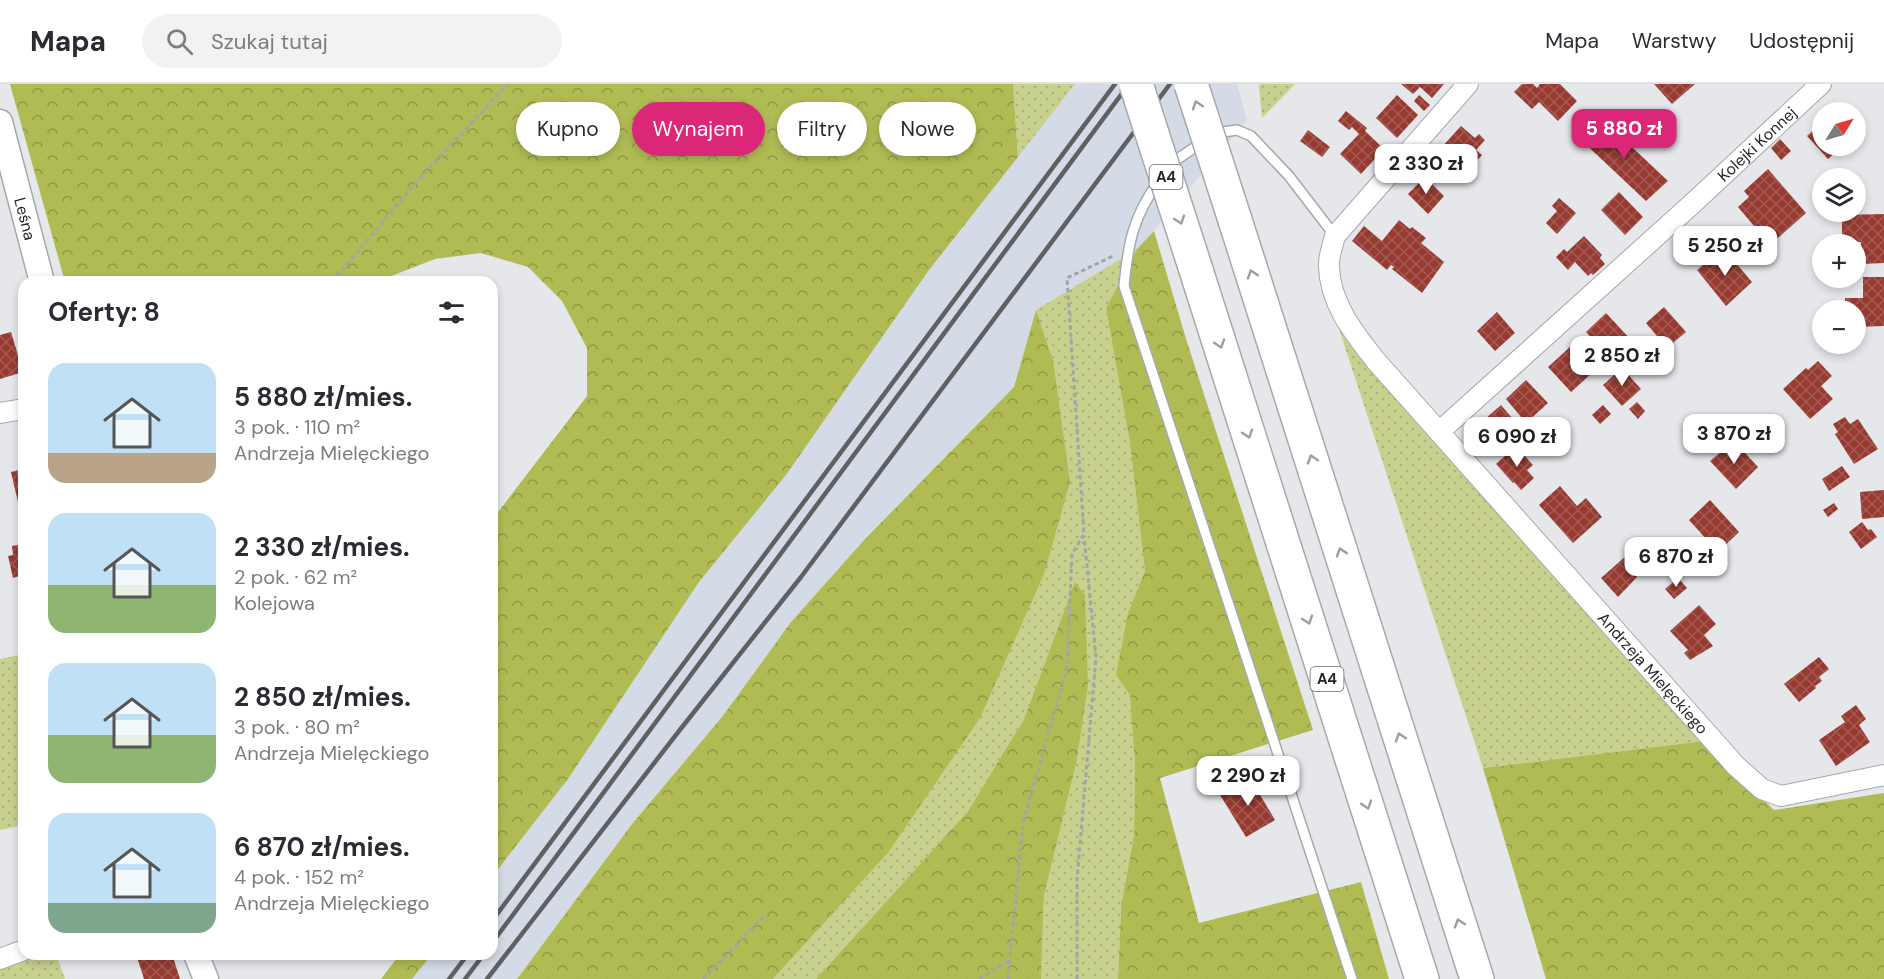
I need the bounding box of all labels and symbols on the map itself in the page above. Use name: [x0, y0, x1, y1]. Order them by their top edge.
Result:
one-way arrow: [1192, 100, 1204, 111]
street label: Kolejki Konnej: [1713, 102, 1801, 186]
north arrow: [1812, 102, 1866, 156]
pin: 5 880 zł: [1562, 109, 1686, 160]
pin: 2 330 zł: [1364, 144, 1488, 195]
road number: A4: [1150, 165, 1182, 189]
street label: Leśna: [9, 195, 41, 242]
one-way arrow: [1172, 214, 1185, 225]
pin: 5 250 zł: [1663, 226, 1787, 277]
one-way arrow: [1247, 269, 1259, 280]
pin: 2 850 zł: [1560, 336, 1684, 387]
one-way arrow: [1212, 338, 1225, 349]
pin: 3 870 zł: [1672, 414, 1796, 465]
pin: 6 090 zł: [1455, 417, 1579, 468]
one-way arrow: [1241, 428, 1254, 439]
one-way arrow: [1306, 454, 1319, 465]
pin: 6 870 zł: [1614, 537, 1738, 588]
one-way arrow: [1336, 547, 1348, 558]
street label: Andrzeja Mielęckiego: [1593, 608, 1713, 739]
one-way arrow: [1301, 614, 1313, 625]
road number: A4: [1310, 667, 1344, 691]
one-way arrow: [1395, 732, 1407, 743]
pin: 2 290 zł: [1186, 756, 1310, 807]
one-way arrow: [1360, 799, 1372, 810]
one-way arrow: [1454, 918, 1466, 929]

